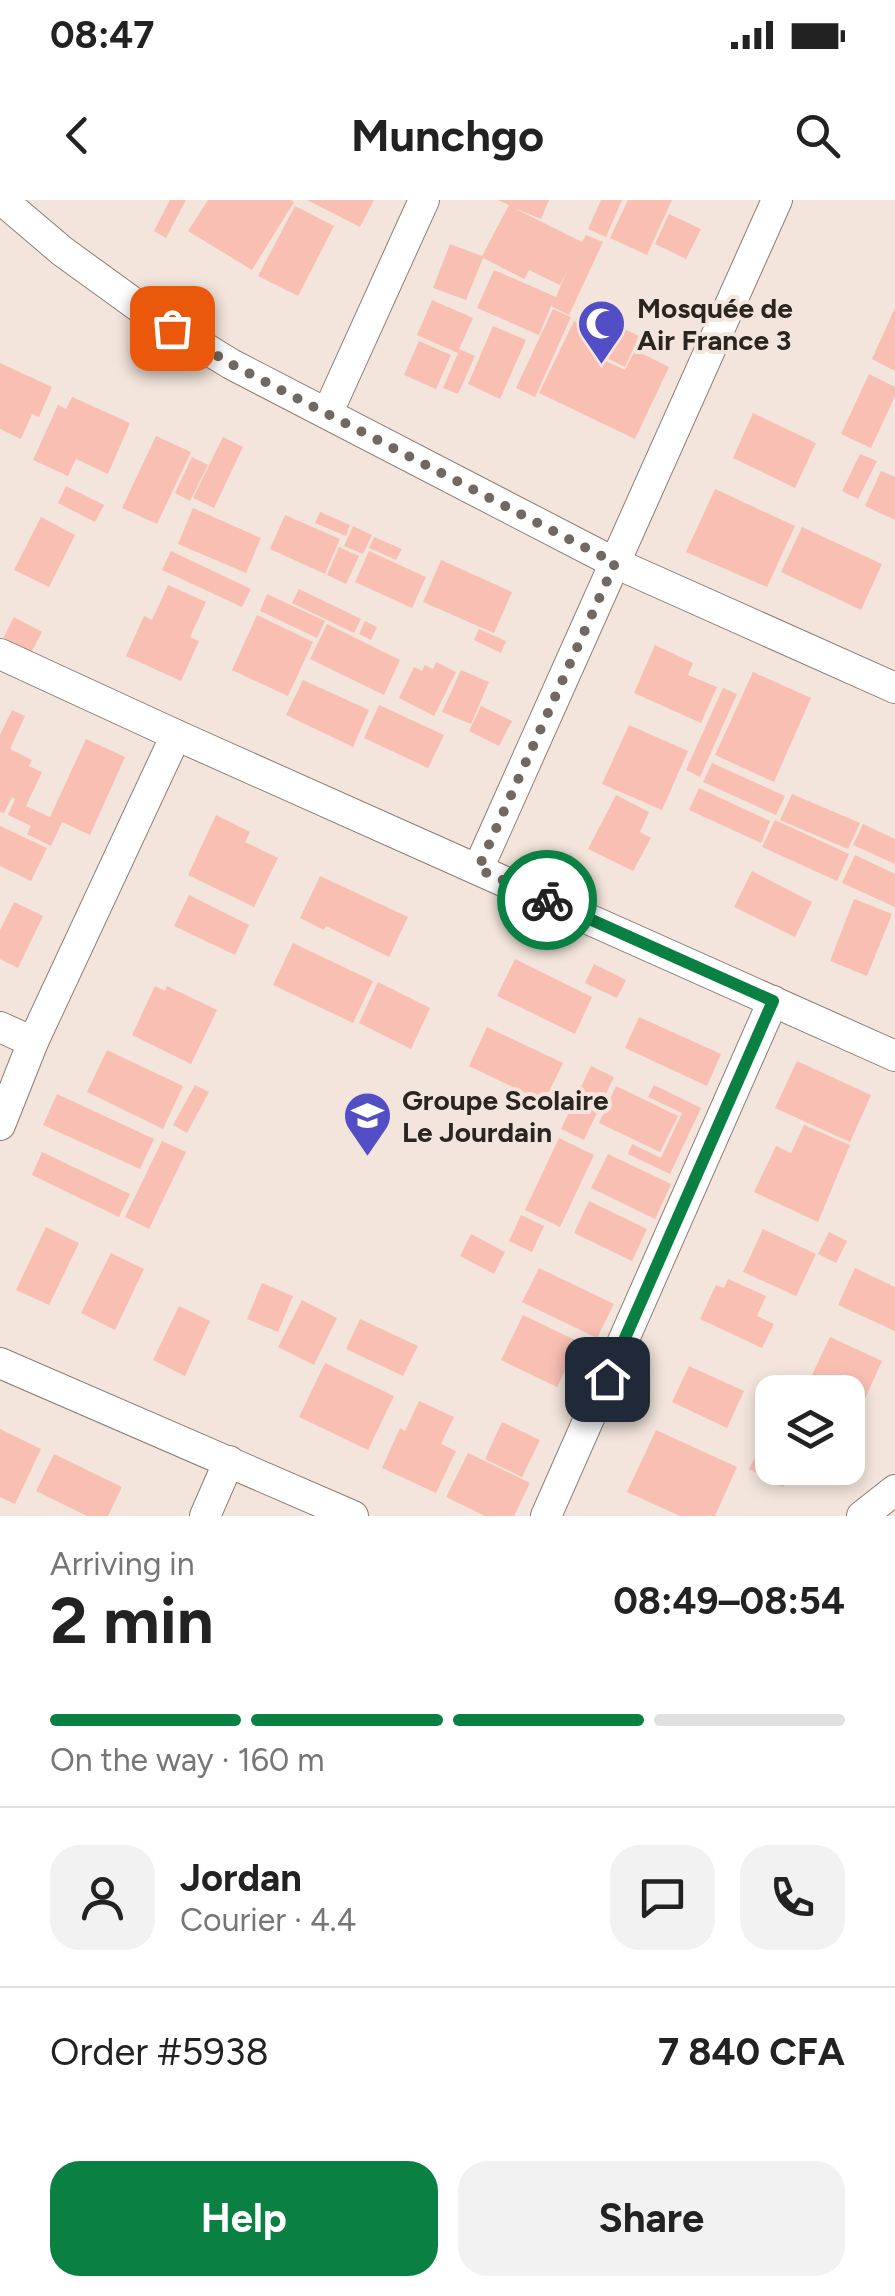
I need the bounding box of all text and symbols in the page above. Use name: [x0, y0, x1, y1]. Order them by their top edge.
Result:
text: 08:47: [50, 12, 155, 58]
icon: back: [50, 108, 105, 163]
text: Munchgo: [351, 108, 544, 162]
icon: search: [790, 108, 845, 163]
pin: [130, 286, 215, 371]
place label: Mosquée de Air France 3: [637, 291, 793, 357]
mosque icon: Mosquée de Air France 3: [576, 298, 628, 366]
icon: bag: [145, 301, 200, 356]
courier: [497, 850, 597, 950]
icon: bike: [520, 873, 575, 928]
place label: Groupe Scolaire Le Jourdain: [402, 1083, 608, 1149]
school or university icon: Groupe Scolaire Le Jourdain: [341, 1090, 393, 1158]
pin: [565, 1337, 650, 1422]
icon: home: [580, 1352, 635, 1407]
map controls: [755, 1375, 865, 1485]
button: layers: [755, 1375, 865, 1485]
text: Arriving in: [50, 1545, 195, 1583]
text: 08:49–08:54: [613, 1578, 845, 1624]
text: 2 min: [50, 1581, 214, 1659]
text: On the way · 160 m: [50, 1741, 324, 1779]
button: person: [50, 1845, 155, 1950]
button: chat: [610, 1845, 715, 1950]
button: phone: [740, 1845, 845, 1950]
text: Jordan: [180, 1855, 302, 1901]
text: Courier · 4.4: [180, 1901, 356, 1939]
text: Order #5938: [50, 2029, 269, 2075]
text: 7 840 CFA: [658, 2029, 845, 2075]
button: Help: [50, 2161, 438, 2276]
button: Share: [458, 2161, 845, 2276]

